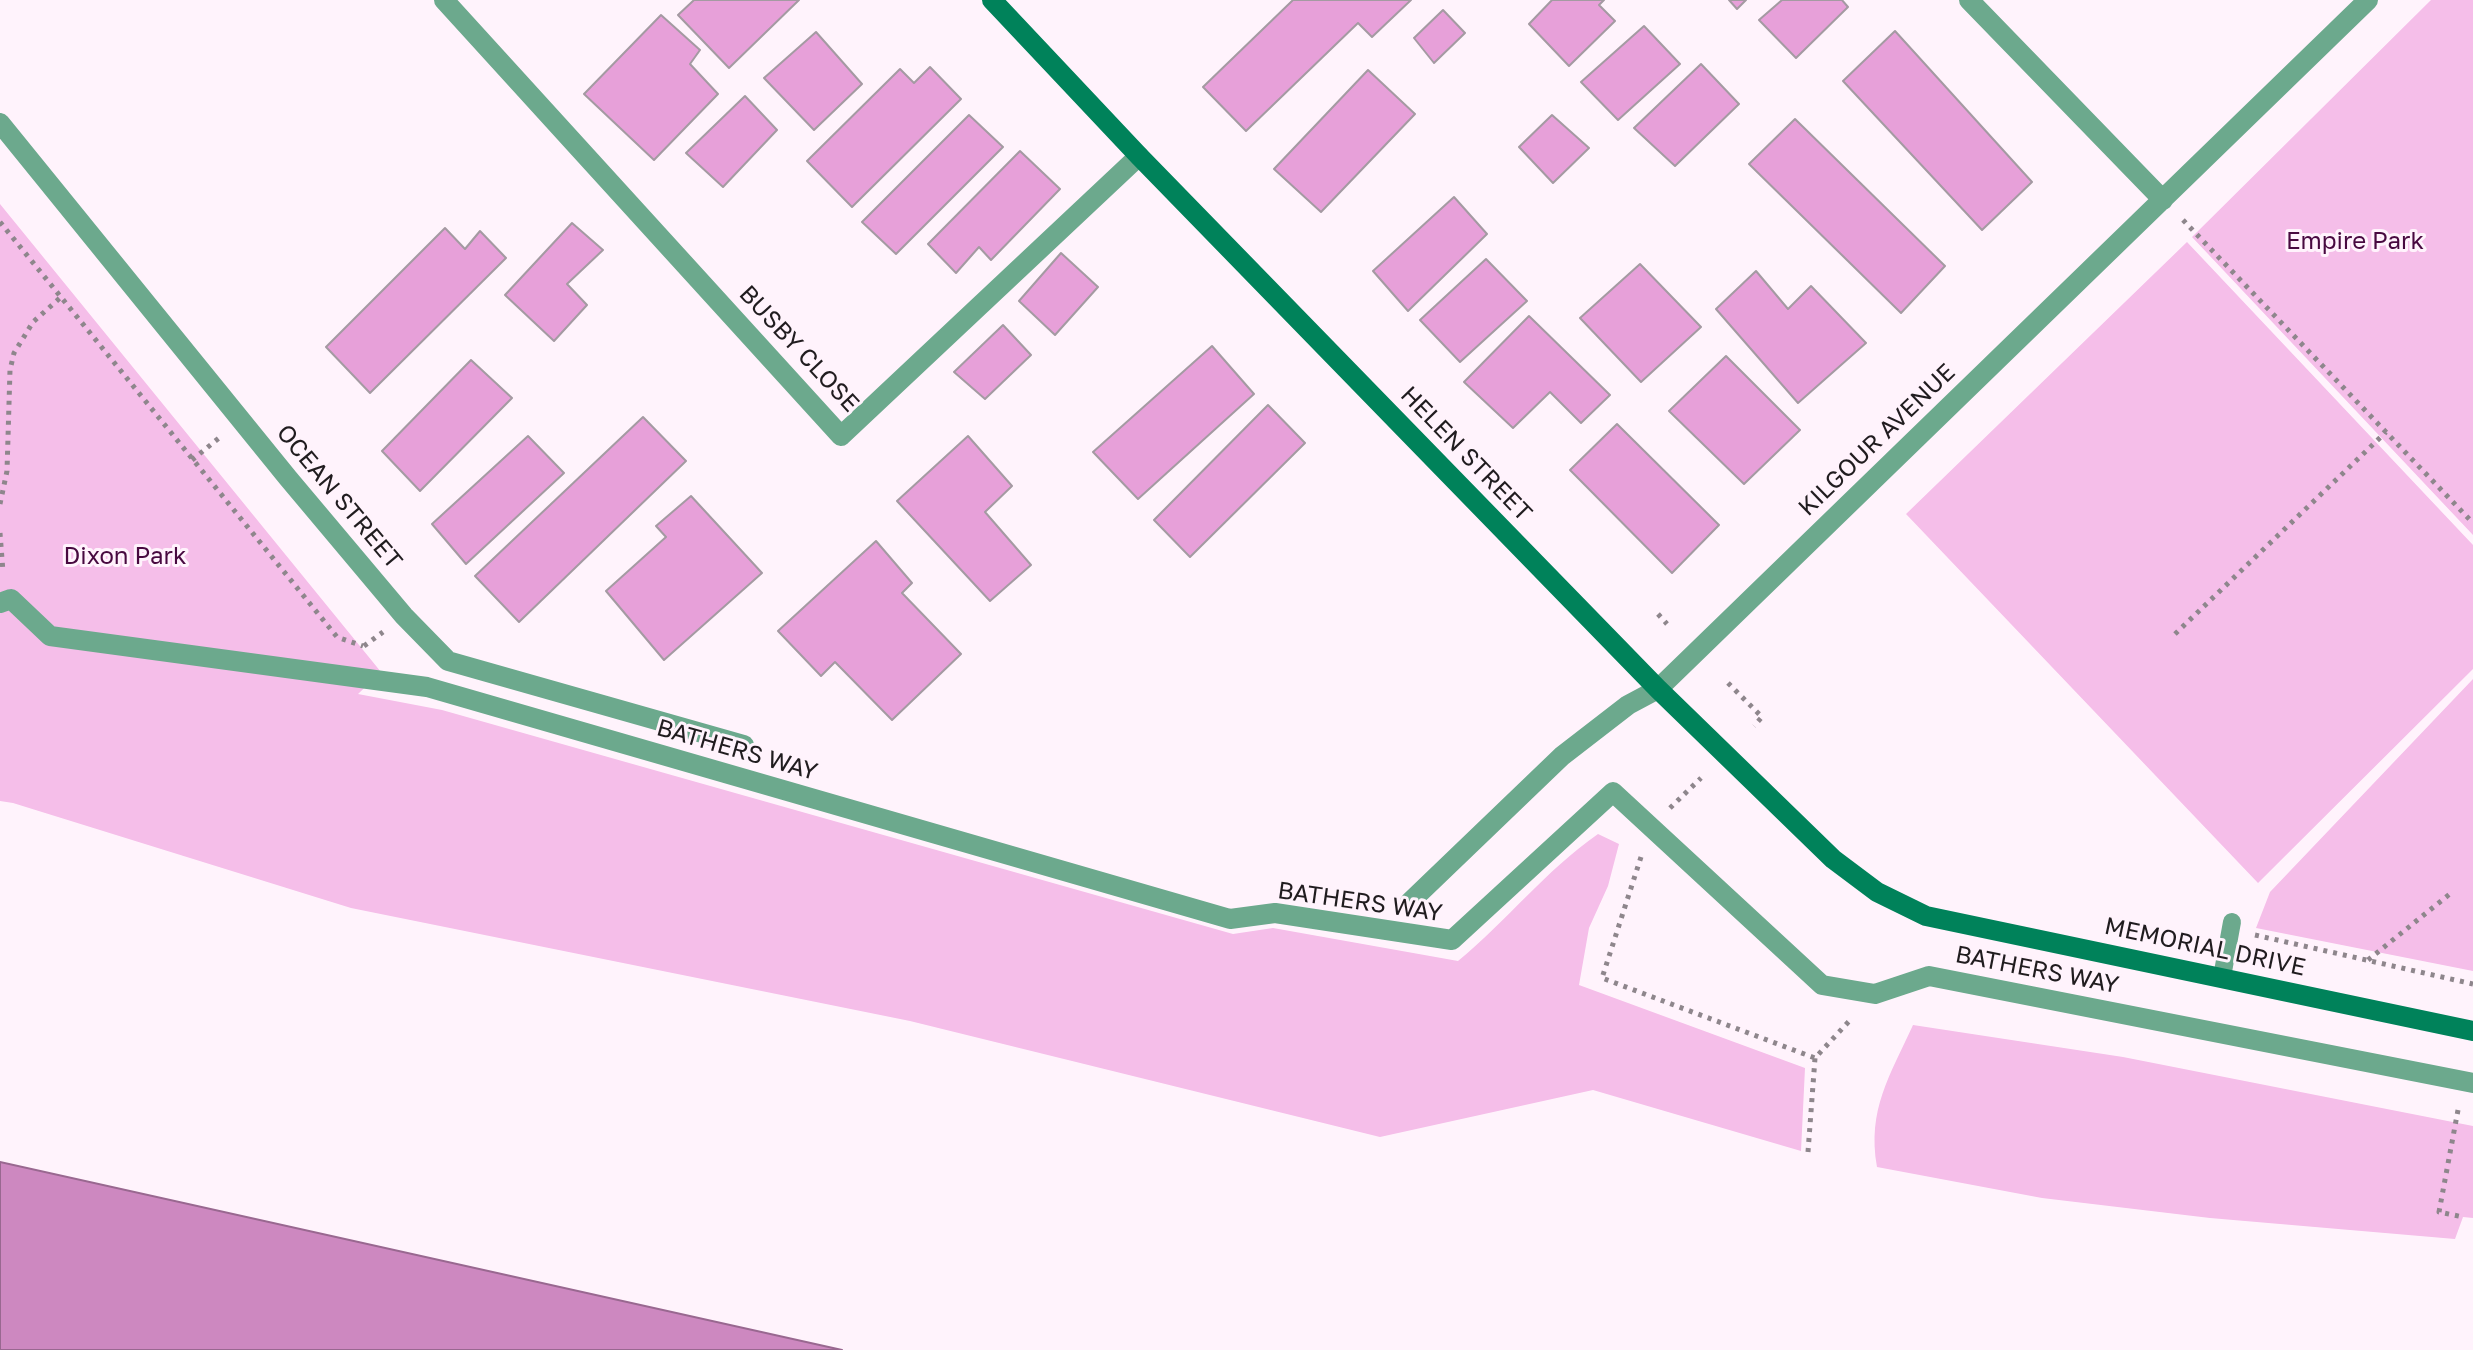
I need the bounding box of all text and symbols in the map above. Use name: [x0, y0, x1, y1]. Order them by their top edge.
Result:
park label: Empire Park: [2286, 227, 2424, 255]
street label: BUSBY CLOSE: [733, 280, 865, 418]
street label: KILGOUR AVENUE: [1793, 358, 1961, 522]
street label: HELEN STREET: [1394, 381, 1538, 527]
street label: OCEAN STREET: [270, 419, 408, 575]
park label: Dixon Park: [63, 542, 187, 570]
street label: BATHERS WAY: [653, 713, 821, 787]
street label: BATHERS WAY: [1276, 876, 1444, 928]
street label: MEMORIAL DRIVE: [2102, 912, 2308, 982]
street label: BATHERS WAY: [1953, 940, 2121, 1000]

